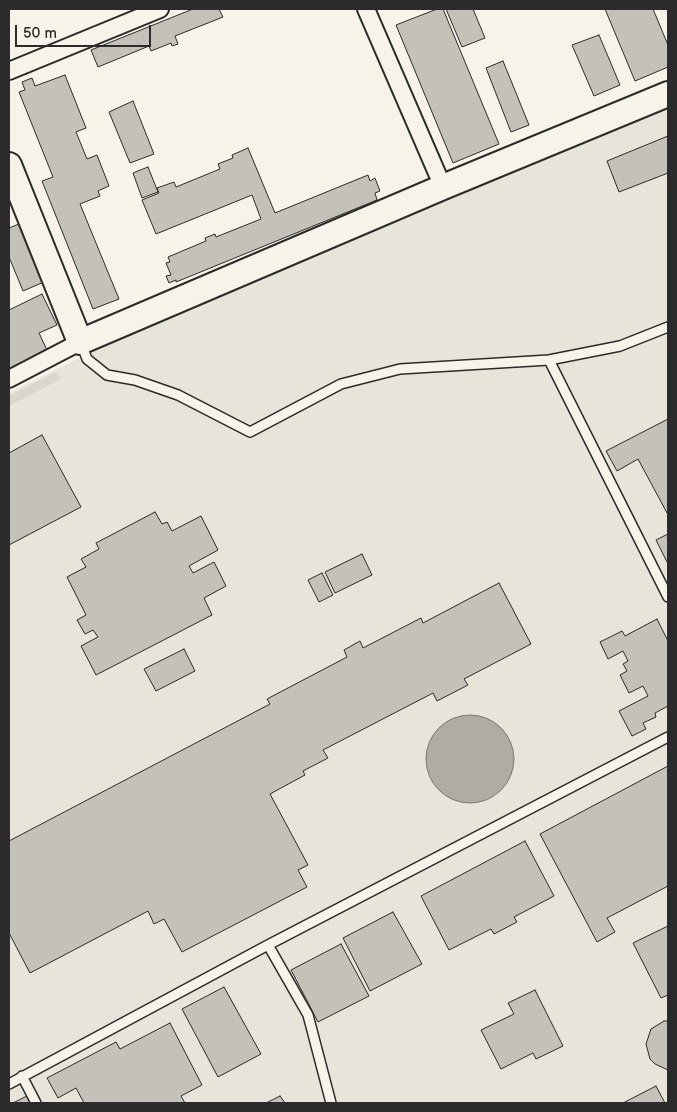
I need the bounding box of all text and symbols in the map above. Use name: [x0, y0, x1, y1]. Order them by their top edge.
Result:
scale bar: [18, 15, 154, 47]
text: 50 m: [23, 24, 57, 43]

